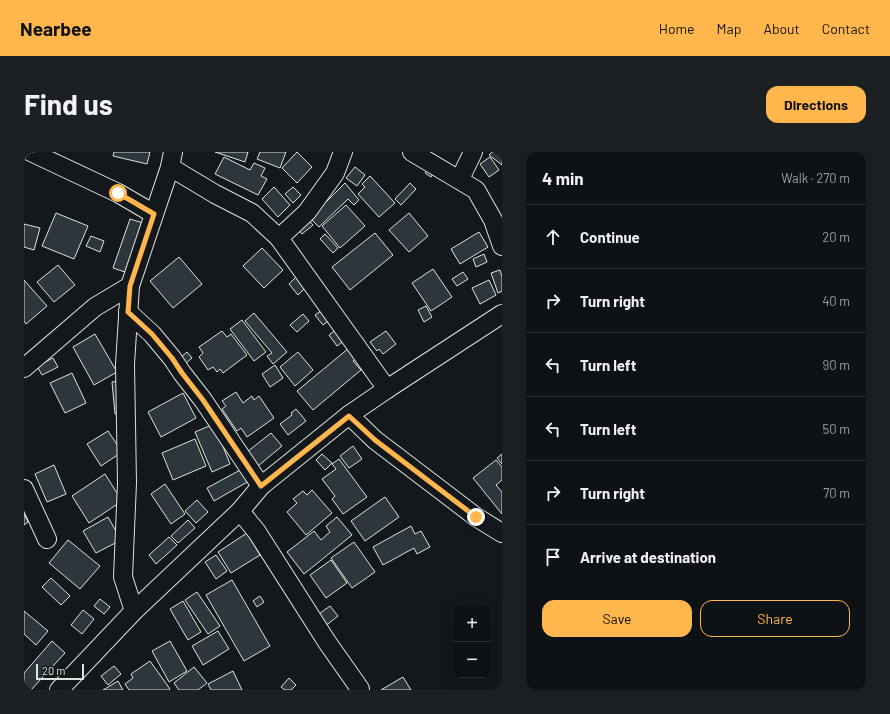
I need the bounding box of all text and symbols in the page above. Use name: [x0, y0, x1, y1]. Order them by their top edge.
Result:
text: Nearbee: [20, 17, 92, 40]
text: Home: [659, 20, 695, 37]
text: Map: [717, 20, 741, 37]
text: About: [763, 20, 800, 37]
text: Contact: [822, 20, 870, 37]
button: Directions: [766, 86, 866, 123]
text: Find us: [24, 87, 113, 121]
text: 4 min: [542, 168, 584, 188]
text: Walk · 270 m: [781, 170, 850, 186]
route start: [109, 184, 127, 202]
icon: ahead: [542, 226, 564, 248]
text: Continue: [580, 228, 640, 246]
text: 20 m: [822, 229, 850, 245]
icon: right: [542, 290, 564, 312]
text: Turn right: [580, 292, 645, 310]
text: 40 m: [822, 293, 850, 309]
icon: left: [542, 354, 564, 376]
text: Turn left: [580, 356, 636, 374]
text: 90 m: [823, 357, 850, 373]
icon: left: [542, 418, 564, 440]
text: Turn left: [580, 420, 636, 438]
text: 50 m: [823, 421, 850, 437]
icon: right: [542, 482, 564, 504]
text: Turn right: [580, 484, 645, 502]
text: 70 m: [823, 485, 850, 501]
route end: [467, 508, 485, 526]
icon: arrive: [542, 546, 564, 568]
text: Arrive at destination: [580, 548, 716, 566]
button: Save: [542, 600, 692, 637]
button: Share: [700, 600, 850, 637]
map controls: [454, 606, 490, 678]
button: +: [454, 606, 490, 642]
button: −: [454, 642, 490, 678]
scale bar: [36, 662, 84, 681]
text: 20 m: [42, 664, 65, 677]

